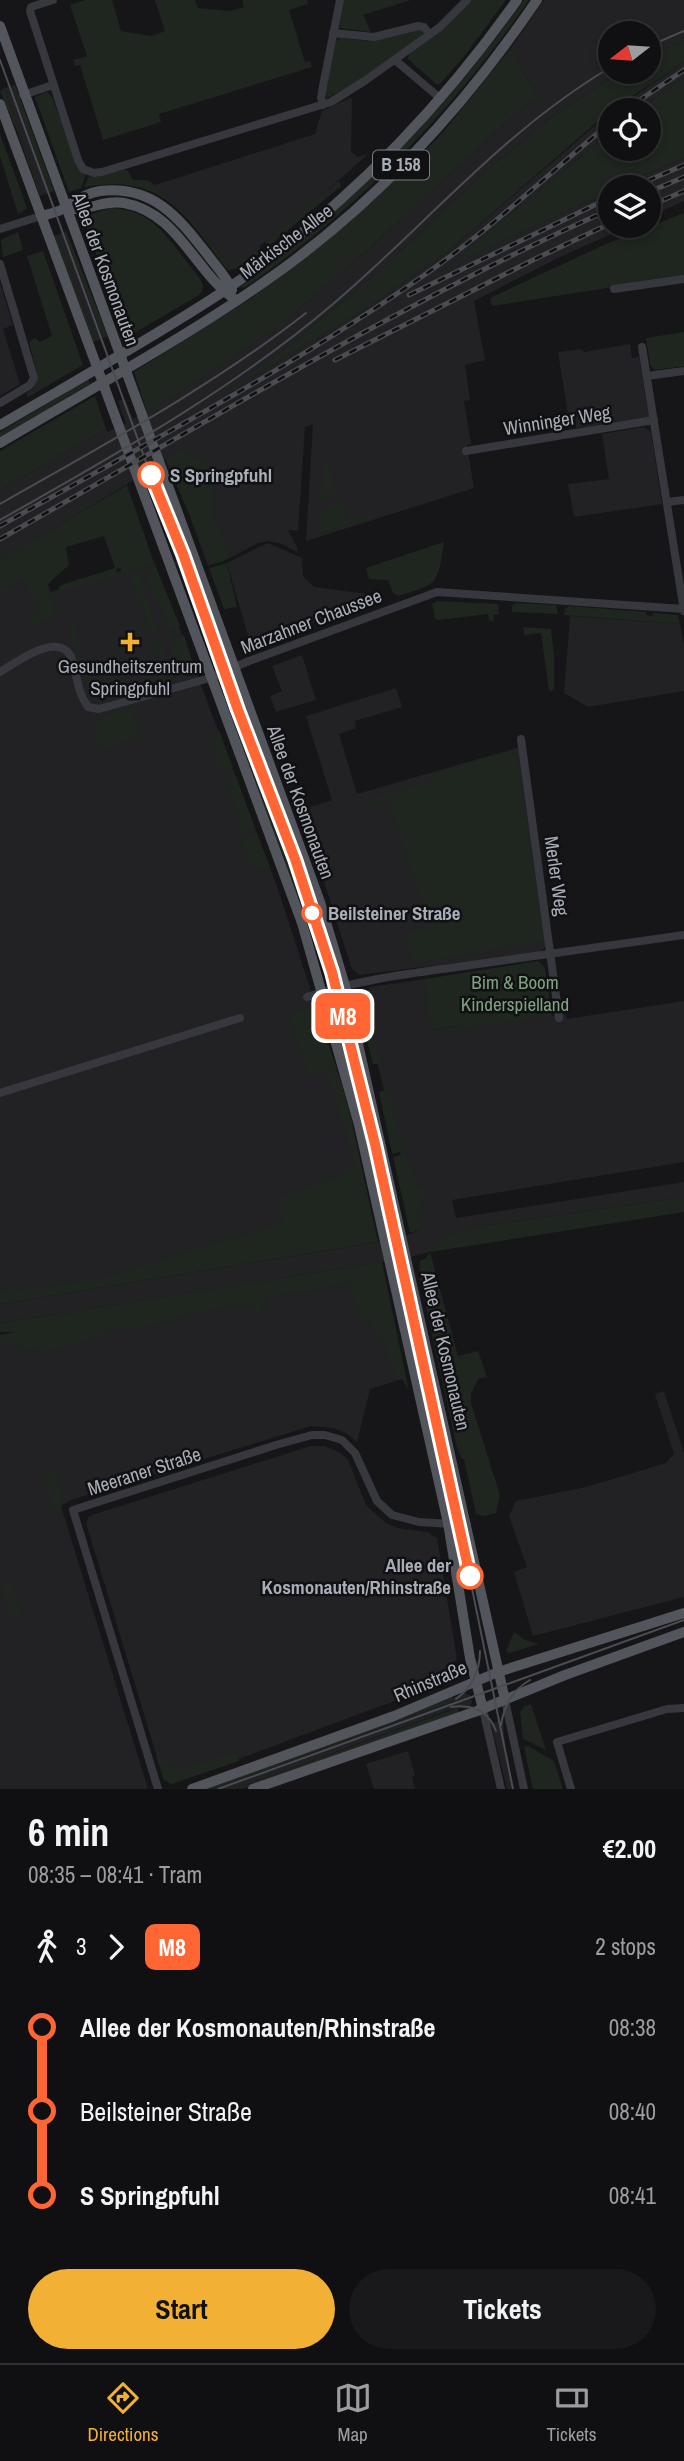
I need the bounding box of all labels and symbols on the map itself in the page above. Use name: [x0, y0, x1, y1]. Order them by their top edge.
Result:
north arrow: [598, 21, 662, 84]
road number: B 158: [373, 150, 429, 180]
street label: Allee der Kosmonauten: [66, 188, 146, 350]
street label: Märkische Allee: [234, 198, 338, 284]
street label: Winninger Weg: [502, 399, 613, 441]
marker: S Springpfuhl: [138, 462, 164, 488]
place label: S Springpfuhl: [170, 462, 272, 488]
street label: Marzahner Chaussee: [237, 582, 385, 660]
marker: Gesundheitszentrum Springpfuhl: [120, 632, 140, 652]
place label: Gesundheitszentrum Springpfuhl: [58, 653, 202, 701]
street label: Allee der Kosmonauten: [261, 721, 341, 883]
street label: Merler Weg: [539, 834, 576, 918]
place label: Beilsteiner Straße: [328, 900, 461, 926]
marker: Beilsteiner Straße: [302, 903, 322, 923]
park label: Bim & Boom Kinderspielland: [461, 969, 569, 1017]
line badge: M8: [312, 993, 374, 1039]
street label: Allee der Kosmonauten: [415, 1268, 477, 1433]
street label: Meeraner Straße: [84, 1440, 204, 1502]
place label: Allee der Kosmonauten/Rhinstraße: [261, 1552, 451, 1600]
marker: Allee der Kosmonauten/Rhinstraße: [457, 1563, 483, 1589]
street label: Rhinstraße: [389, 1654, 471, 1708]

